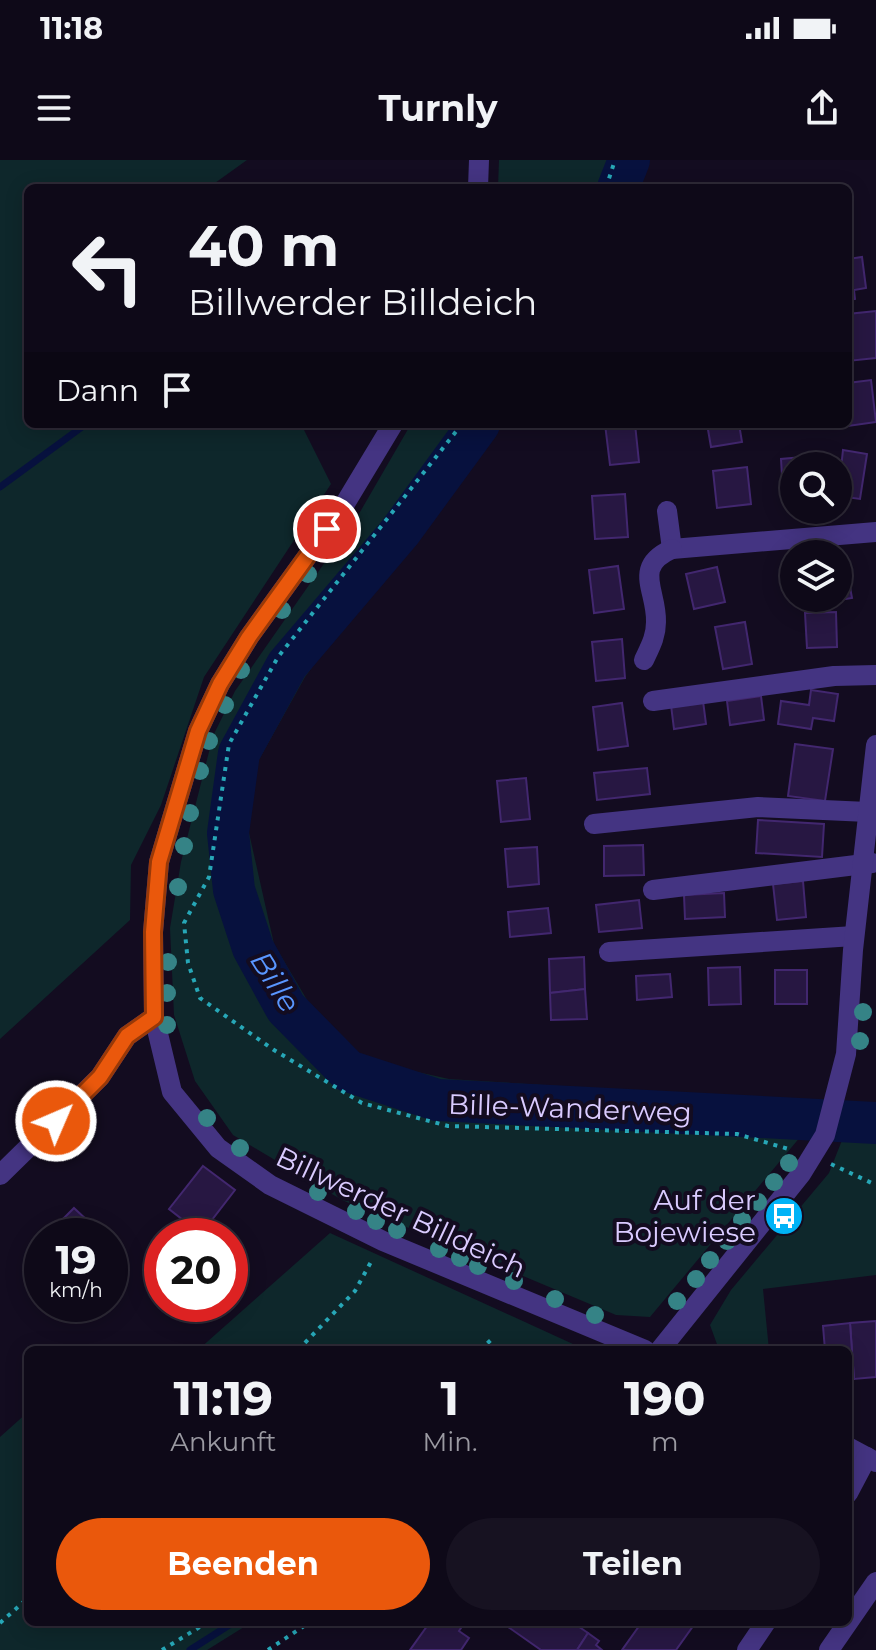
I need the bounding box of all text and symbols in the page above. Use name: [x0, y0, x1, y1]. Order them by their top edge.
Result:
text: 11:18: [40, 10, 103, 47]
icon: menu: [32, 86, 76, 130]
text: Turnly: [378, 86, 498, 130]
icon: share: [800, 86, 844, 130]
text: 40 m: [188, 212, 339, 280]
icon: left: [56, 216, 160, 320]
text: Billwerder Billdeich: [188, 280, 537, 324]
icon: arrive: [155, 368, 199, 412]
text: Dann: [56, 372, 139, 409]
map controls: [780, 452, 852, 612]
button: search: [780, 452, 852, 524]
pin: [293, 495, 361, 563]
icon: arrive: [305, 507, 349, 551]
button: layers: [780, 540, 852, 612]
water label: Bille: [243, 944, 308, 1019]
position arrow: [14, 1079, 98, 1163]
street label: Bille-Wanderweg: [448, 1087, 692, 1129]
street label: Billwerder Billdeich: [271, 1139, 531, 1285]
place label: Auf der Bojewiese: [613, 1183, 756, 1249]
bus stop icon: Auf der Bojewiese: [763, 1195, 805, 1237]
speed limit sign: 20: [144, 1218, 248, 1322]
text: 19: [55, 1235, 97, 1284]
text: km/h: [49, 1278, 103, 1302]
text: 11:19: [173, 1369, 273, 1427]
text: 1: [441, 1369, 459, 1427]
text: 190: [624, 1369, 706, 1427]
text: Ankunft: [170, 1426, 276, 1458]
text: Min.: [423, 1426, 477, 1458]
text: m: [651, 1426, 678, 1458]
button: Beenden: [56, 1518, 430, 1610]
button: Teilen: [446, 1518, 820, 1610]

